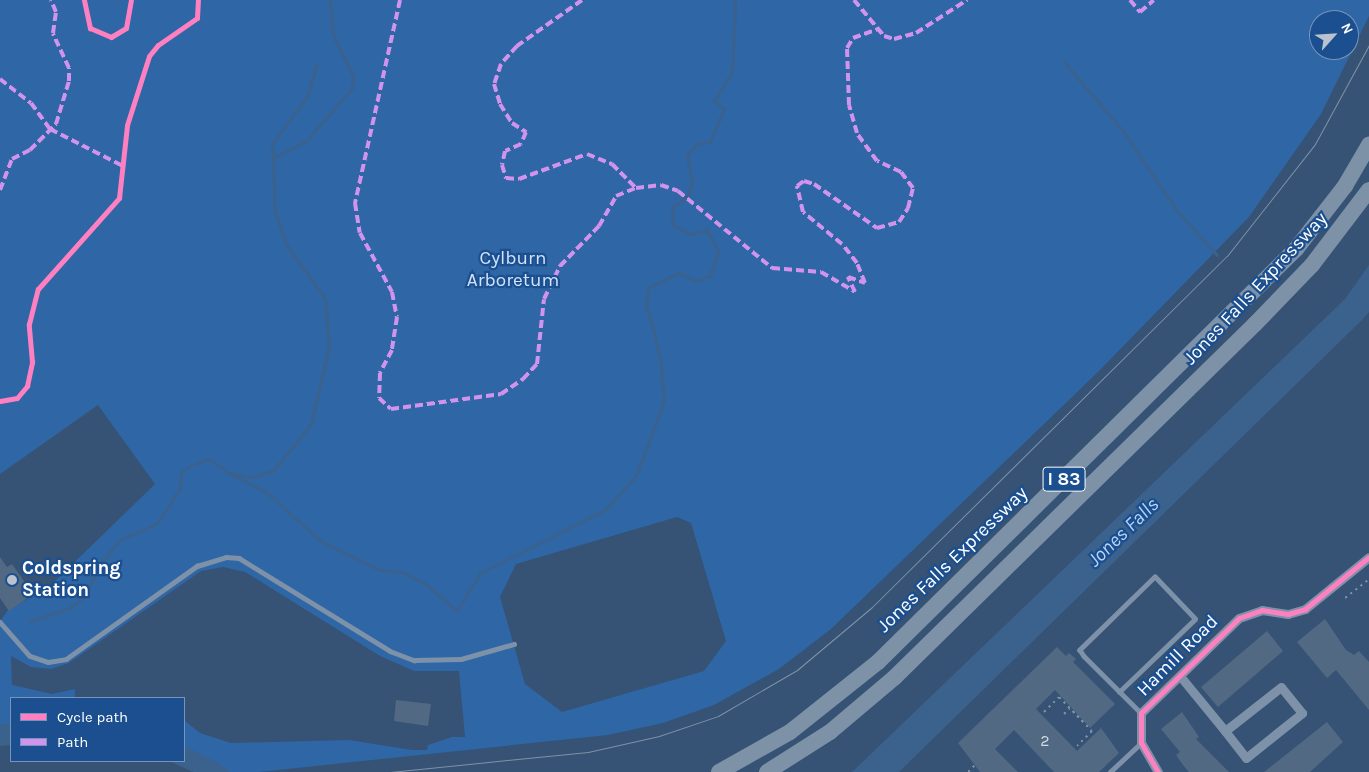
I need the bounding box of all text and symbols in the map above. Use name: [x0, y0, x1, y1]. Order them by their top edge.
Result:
north arrow: [1309, 10, 1359, 60]
text: N: [1337, 20, 1357, 37]
street label: Jones Falls Expressway: [1179, 208, 1333, 370]
park label: Cylburn Arboretum: [467, 248, 559, 292]
road number: I 83: [1042, 464, 1086, 494]
street label: Jones Falls Expressway: [873, 482, 1033, 638]
water label: Jones Falls: [1082, 492, 1164, 572]
place label: Coldspring Station: [22, 558, 120, 602]
marker: Coldspring Station: [6, 574, 18, 586]
street label: Hamill Road: [1133, 611, 1223, 701]
legend: [10, 697, 185, 762]
text: Cycle path: [57, 708, 128, 726]
house number: 2: [1040, 731, 1050, 751]
text: Path: [57, 733, 88, 751]

